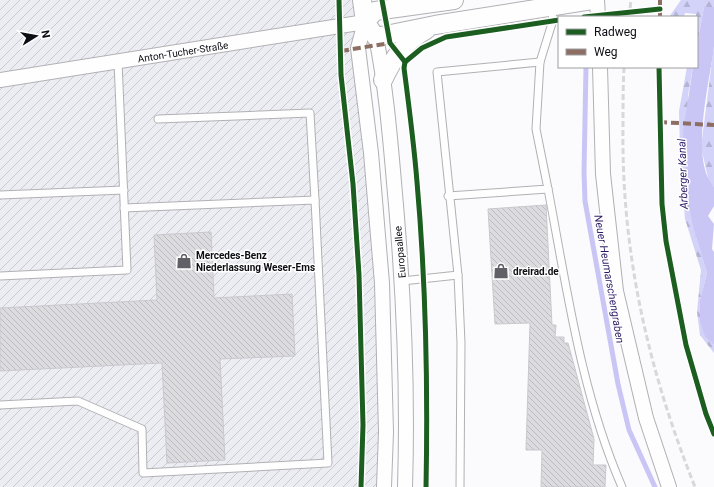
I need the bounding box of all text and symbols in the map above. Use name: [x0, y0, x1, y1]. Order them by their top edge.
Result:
north arrow: [16, 16, 56, 56]
legend: [558, 16, 698, 68]
text: Radweg: [594, 25, 637, 39]
text: N: [38, 29, 52, 39]
street label: Anton-Tucher-Straße: [137, 39, 229, 65]
text: Weg: [594, 45, 618, 59]
water label: Arberger Kanal: [675, 138, 691, 210]
water label: Neuer Heumarschengraben: [591, 214, 627, 344]
street label: Europaallee: [392, 226, 408, 278]
place label: Mercedes-Benz Niederlassung Weser-Ems: [196, 250, 315, 273]
shop icon: Mercedes-Benz Niederlassung Weser-Ems: [175, 252, 193, 270]
shop icon: dreirad.de: [492, 262, 510, 280]
place label: dreirad.de: [513, 266, 559, 277]

